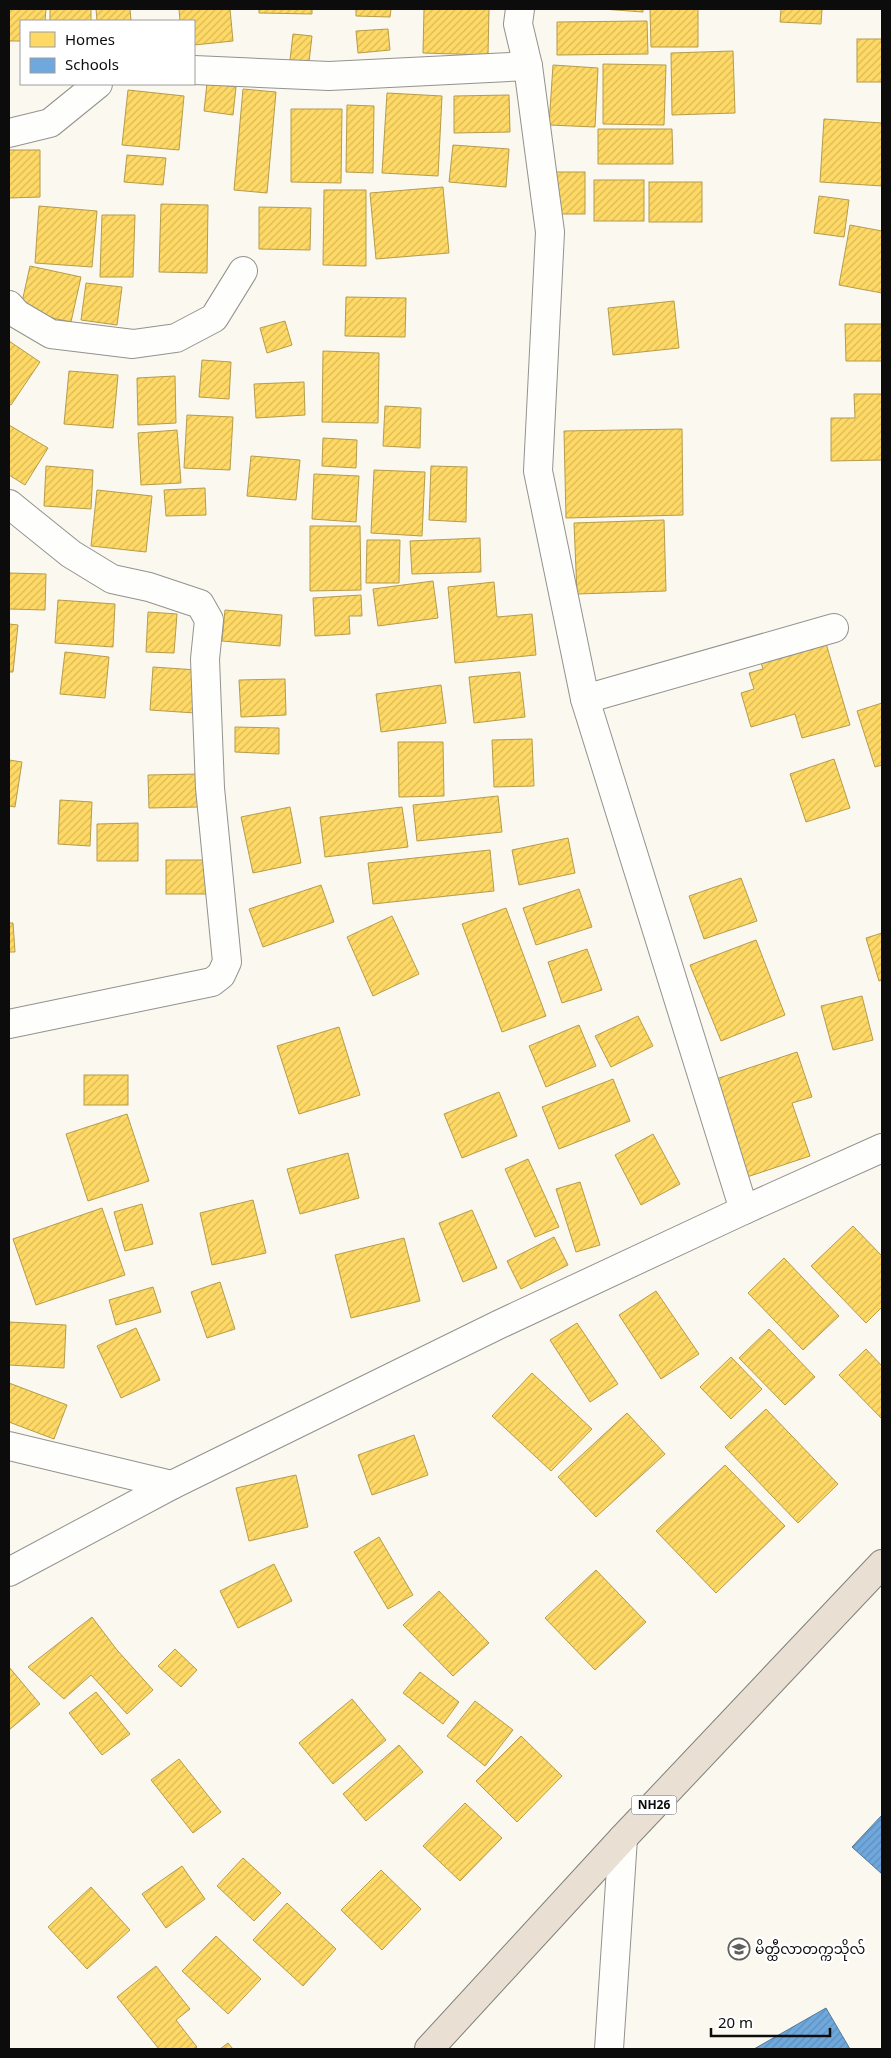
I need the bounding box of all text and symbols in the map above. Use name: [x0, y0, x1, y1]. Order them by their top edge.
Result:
legend: [20, 20, 195, 85]
text: Homes: [65, 25, 115, 58]
text: Schools: [65, 50, 119, 83]
road number: NH26: [632, 1796, 676, 1814]
place label: မိတ္ထီလာတက္ကသိုလ်: [755, 1935, 865, 1966]
school or university icon: မိတ္ထီလာတက္ကသိုလ်: [727, 1937, 751, 1961]
scale bar: [711, 2006, 830, 2038]
text: 20 m: [718, 2008, 753, 2041]

